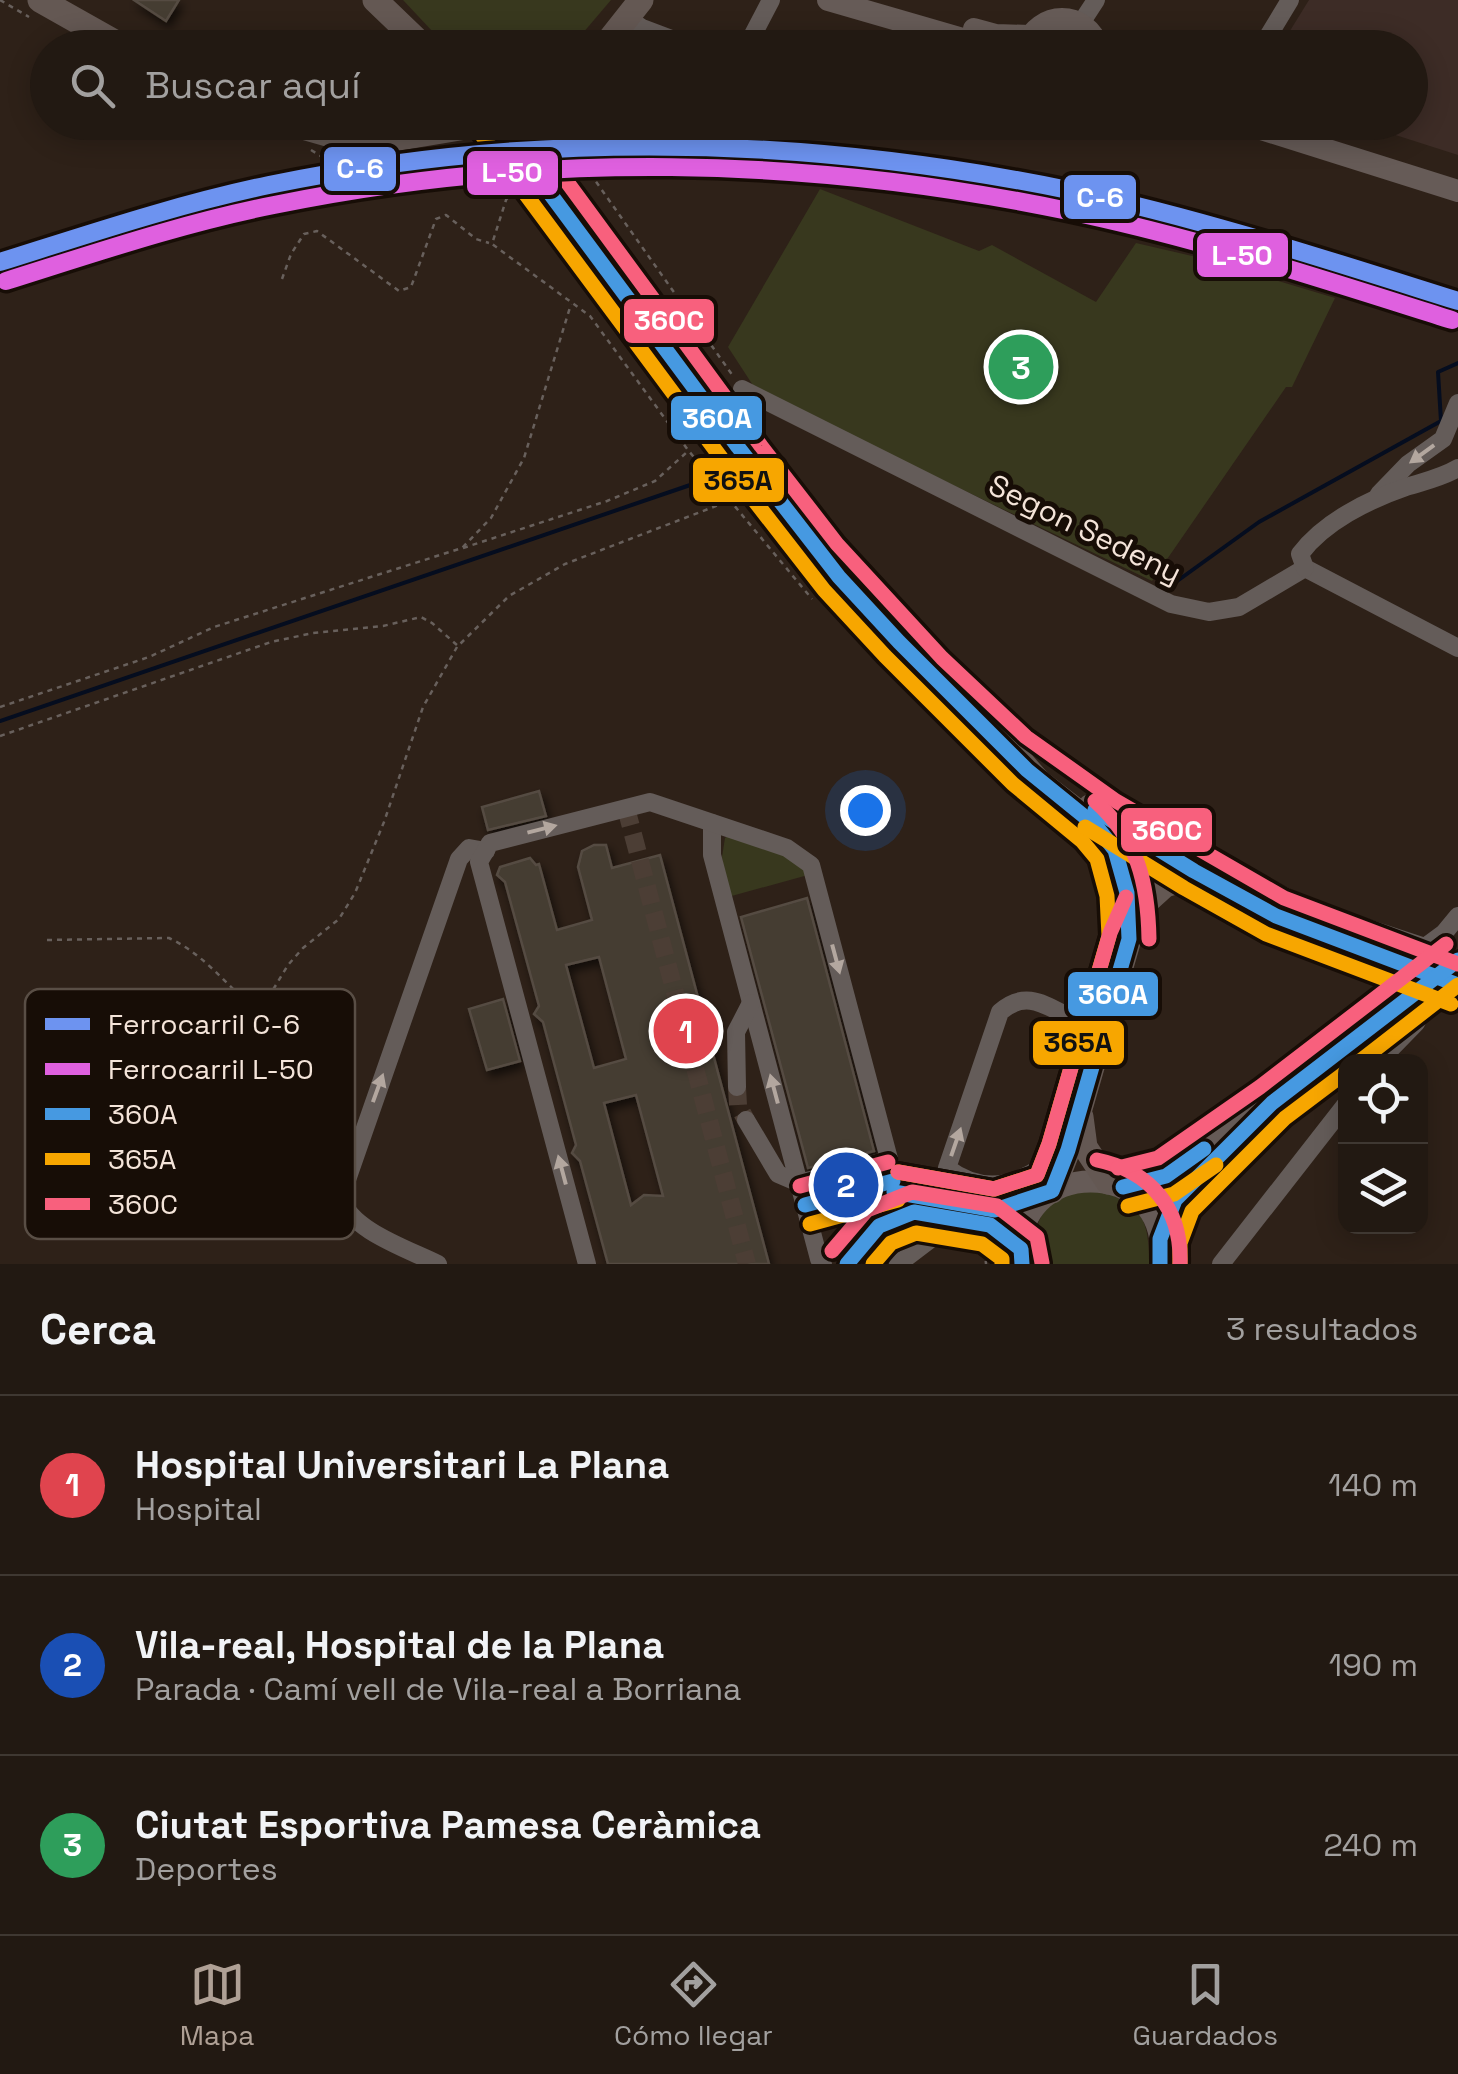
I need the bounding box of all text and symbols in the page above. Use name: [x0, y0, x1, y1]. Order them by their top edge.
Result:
search box: [30, 30, 1428, 140]
icon: search: [65, 58, 120, 113]
text: Buscar aquí: [145, 61, 360, 109]
line badge: C-6: [322, 145, 398, 193]
line badge: L-50: [465, 149, 560, 197]
text: C-6: [336, 150, 384, 186]
text: L-50: [481, 154, 543, 190]
line badge: C-6: [1062, 173, 1138, 221]
text: C-6: [1076, 179, 1124, 215]
line badge: L-50: [1195, 231, 1290, 279]
text: L-50: [1211, 237, 1273, 273]
line badge: 360C: [622, 297, 716, 345]
text: 360C: [634, 302, 704, 338]
pin: 3: [988, 330, 1054, 404]
line badge: 360A: [669, 394, 764, 442]
text: 360A: [682, 400, 752, 436]
one-way arrow: [1409, 444, 1435, 463]
line badge: 365A: [691, 456, 786, 504]
text: 365A: [704, 462, 773, 498]
street label: Segon Sedeny: [982, 465, 1188, 592]
your location: [840, 785, 891, 836]
line badge: 360C: [1119, 806, 1214, 854]
text: 360C: [1132, 812, 1202, 848]
one-way arrow: [527, 821, 558, 837]
one-way arrow: [828, 944, 844, 975]
line badge: 360A: [1066, 970, 1160, 1018]
text: 360A: [1078, 976, 1148, 1012]
legend: [25, 989, 355, 1239]
pin: 1: [654, 994, 718, 1068]
text: Ferrocarril C-6: [108, 1006, 300, 1042]
line badge: 365A: [1031, 1019, 1126, 1067]
text: 365A: [1044, 1024, 1113, 1060]
text: Ferrocarril L-50: [108, 1051, 314, 1087]
map controls: [1338, 1054, 1428, 1234]
button: locate: [1338, 1054, 1428, 1144]
one-way arrow: [371, 1073, 386, 1103]
one-way arrow: [766, 1073, 782, 1104]
text: 360A: [108, 1096, 178, 1132]
one-way arrow: [949, 1127, 964, 1157]
text: 365A: [108, 1141, 176, 1177]
button: layers: [1338, 1144, 1428, 1234]
pin: 2: [814, 1148, 878, 1222]
one-way arrow: [553, 1154, 569, 1185]
text: 360C: [108, 1186, 178, 1222]
text: Cerca: [40, 1303, 156, 1356]
text: 3 resultados: [1226, 1309, 1418, 1349]
text: Hospital Universitari La Plana: [135, 1441, 669, 1489]
text: 1: [65, 1465, 80, 1505]
text: 140 m: [1328, 1465, 1418, 1505]
text: Hospital: [135, 1489, 262, 1529]
text: Vila-real, Hospital de la Plana: [135, 1621, 664, 1669]
text: 2: [63, 1645, 82, 1685]
text: 190 m: [1329, 1645, 1418, 1685]
text: Parada · Camí vell de Vila-real a Borriana: [135, 1669, 742, 1709]
text: Ciutat Esportiva Pamesa Ceràmica: [135, 1801, 761, 1849]
text: 3: [63, 1825, 82, 1865]
text: 240 m: [1323, 1825, 1418, 1865]
text: Deportes: [135, 1849, 278, 1889]
tab: Mapa: [180, 1957, 254, 2053]
tab: Cómo llegar: [614, 1957, 773, 2053]
tab: Guardados: [1133, 1957, 1278, 2053]

